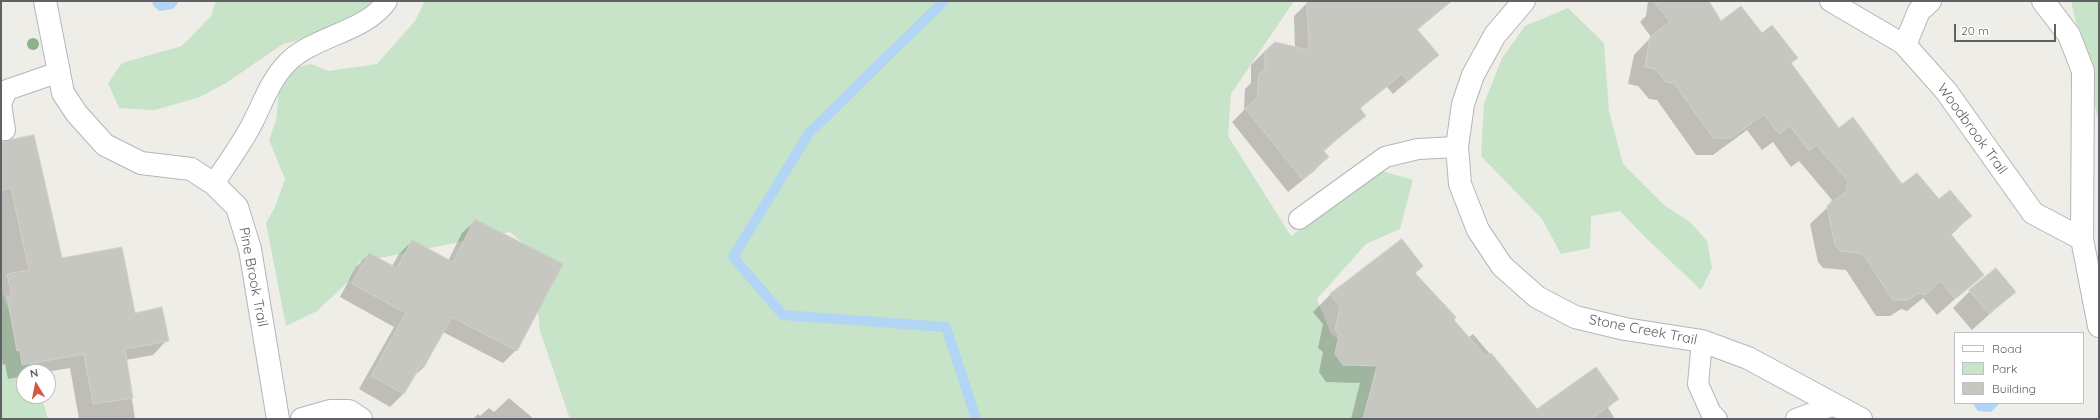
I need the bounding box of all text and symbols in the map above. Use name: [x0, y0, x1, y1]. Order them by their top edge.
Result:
scale bar: [1956, 16, 2058, 42]
text: 20 m: [1961, 23, 1989, 38]
street label: Woodbrook Trail: [1933, 80, 2011, 178]
street label: Pine Brook Trail: [235, 226, 271, 328]
street label: Stone Creek Trail: [1588, 311, 1698, 349]
legend: [1954, 332, 2084, 404]
text: Road: [1992, 341, 2022, 356]
text: Park: [1992, 361, 2017, 376]
north arrow: [16, 364, 56, 404]
text: N: [29, 366, 39, 381]
text: Building: [1992, 381, 2036, 396]

